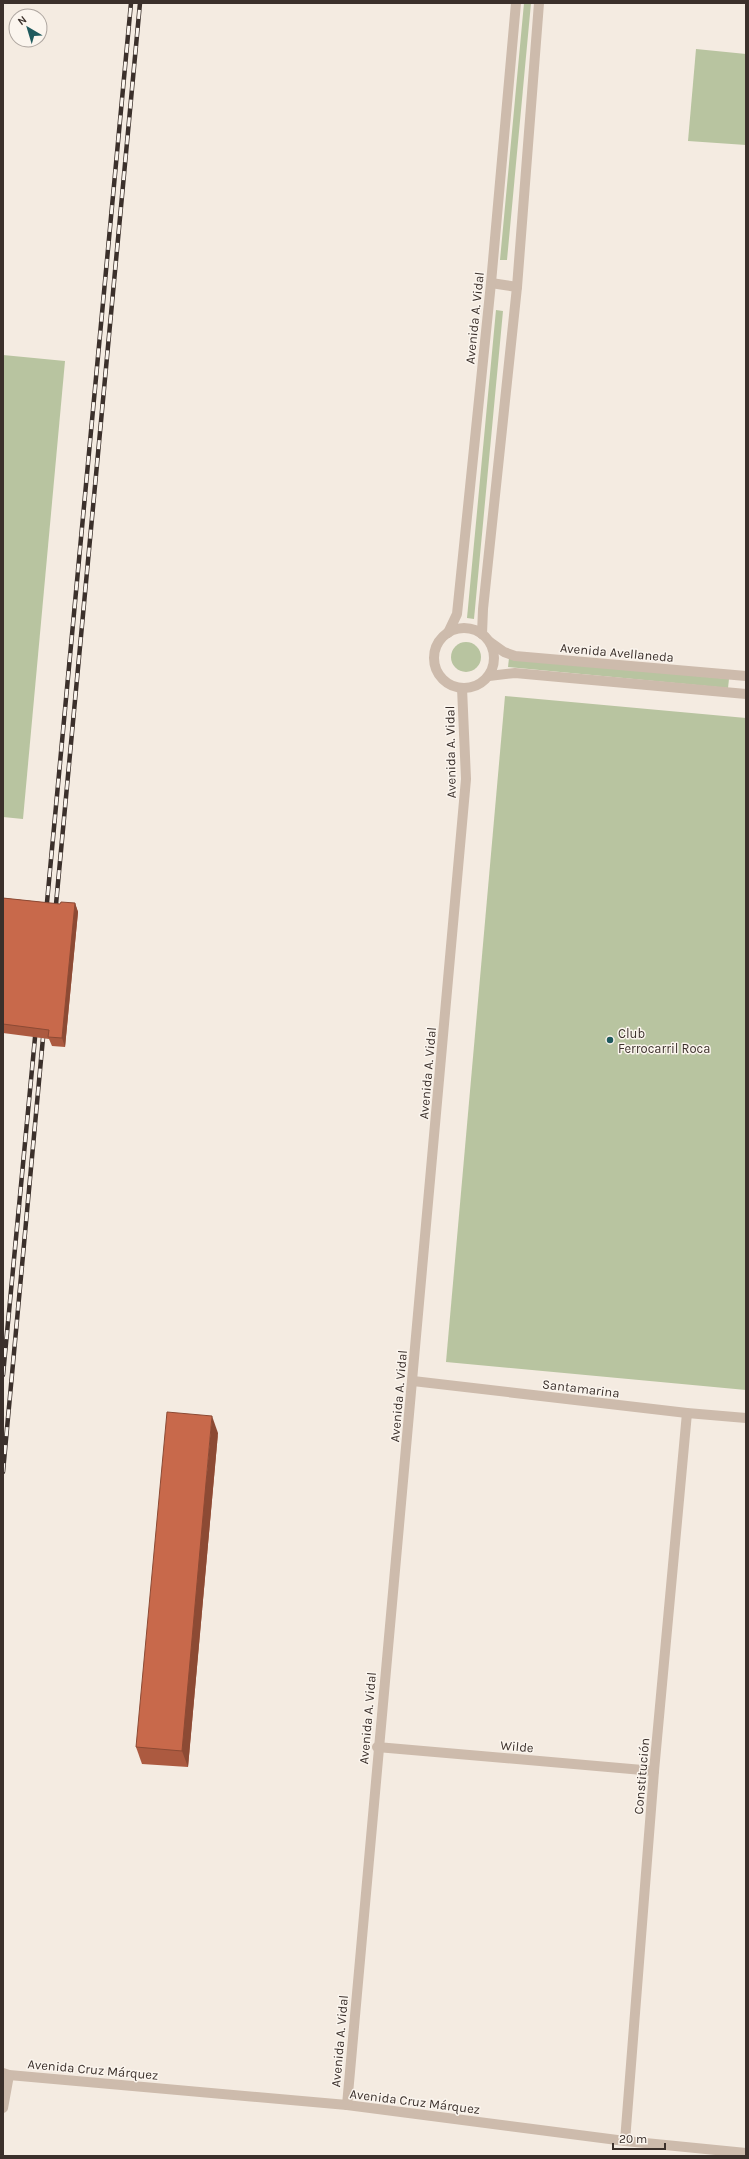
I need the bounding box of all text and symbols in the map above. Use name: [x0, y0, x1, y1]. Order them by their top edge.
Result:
north arrow: [8, 8, 48, 48]
text: N: [15, 13, 29, 28]
street label: Avenida A. Vidal: [462, 271, 487, 365]
street label: Avenida Avellaneda: [559, 640, 675, 665]
street label: Avenida A. Vidal: [442, 706, 459, 798]
street label: Avenida A. Vidal: [416, 1026, 439, 1120]
place label: Club Ferrocarril Roca: [618, 1026, 710, 1056]
marker: Club Ferrocarril Roca: [605, 1035, 615, 1045]
street label: Avenida A. Vidal: [387, 1349, 410, 1443]
street label: Santamarina: [541, 1376, 620, 1401]
street label: Avenida A. Vidal: [356, 1671, 379, 1765]
street label: Constitución: [631, 1737, 652, 1815]
street label: Wilde: [500, 1738, 535, 1755]
street label: Avenida A. Vidal: [328, 1994, 351, 2088]
street label: Avenida Cruz Márquez: [27, 2056, 159, 2084]
street label: Avenida Cruz Márquez: [349, 2086, 481, 2118]
scale bar: [613, 2125, 665, 2151]
text: 20 m: [619, 2132, 647, 2146]

